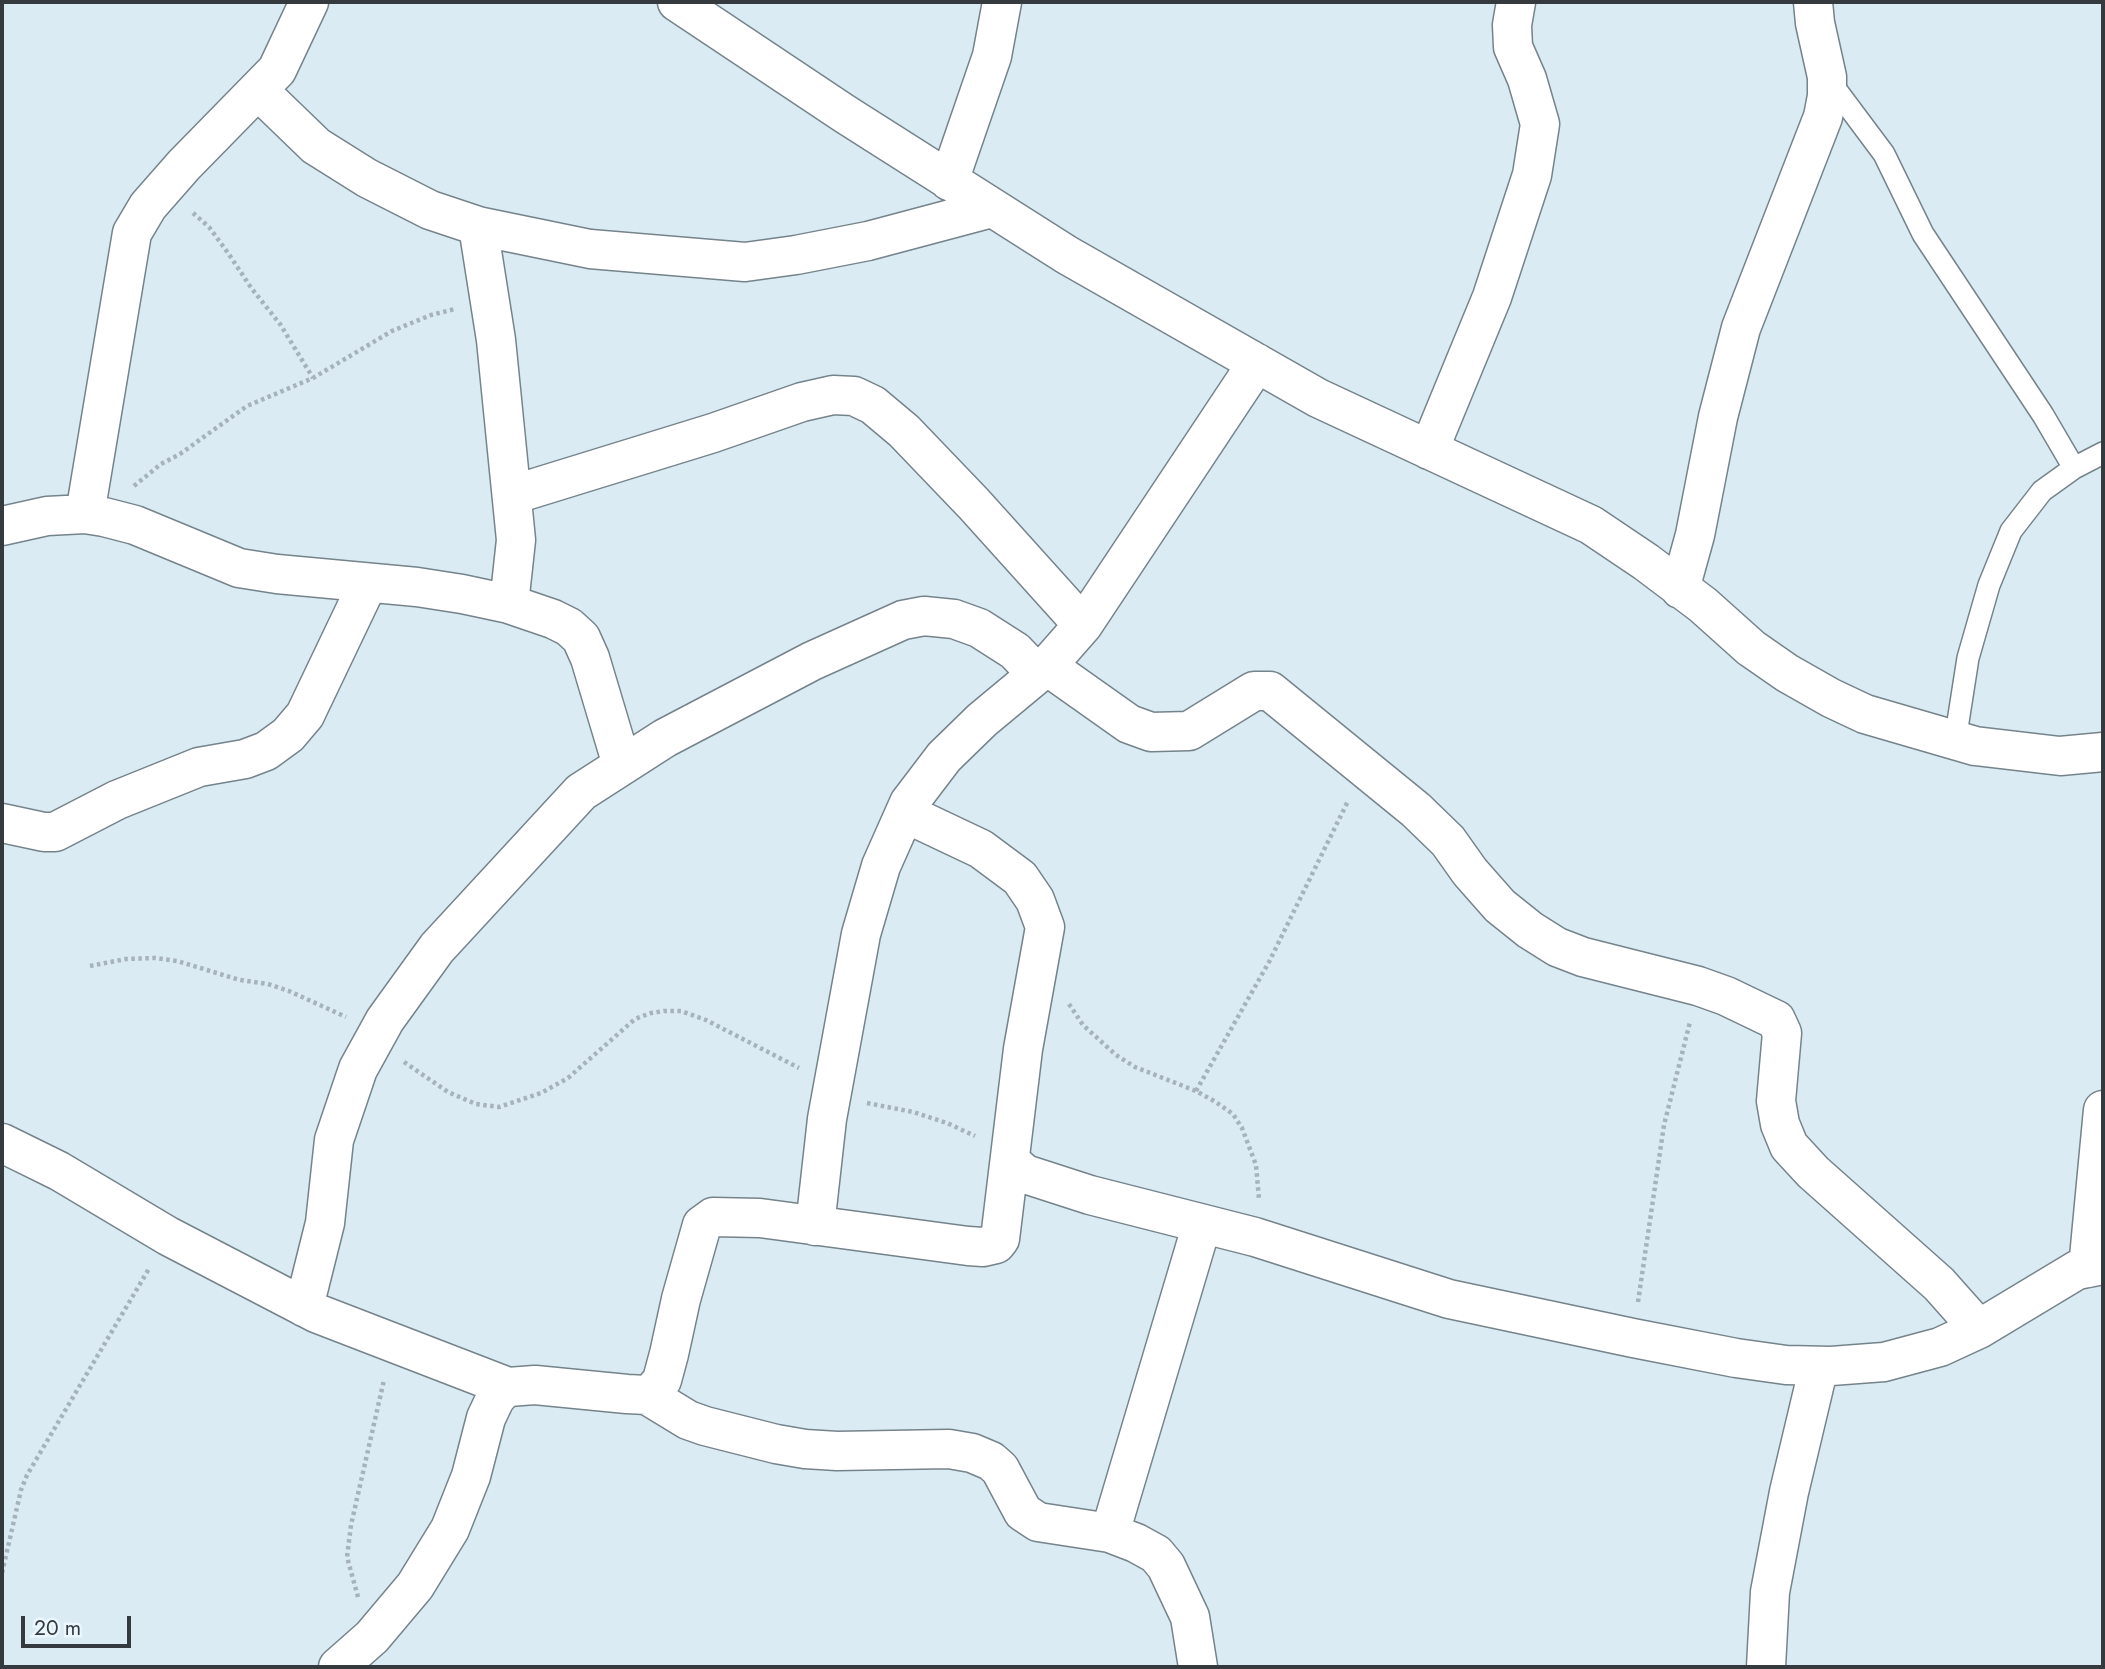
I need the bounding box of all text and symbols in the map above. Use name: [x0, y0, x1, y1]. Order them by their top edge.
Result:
scale bar: [24, 1602, 135, 1646]
text: 20 m: [34, 1613, 81, 1643]

